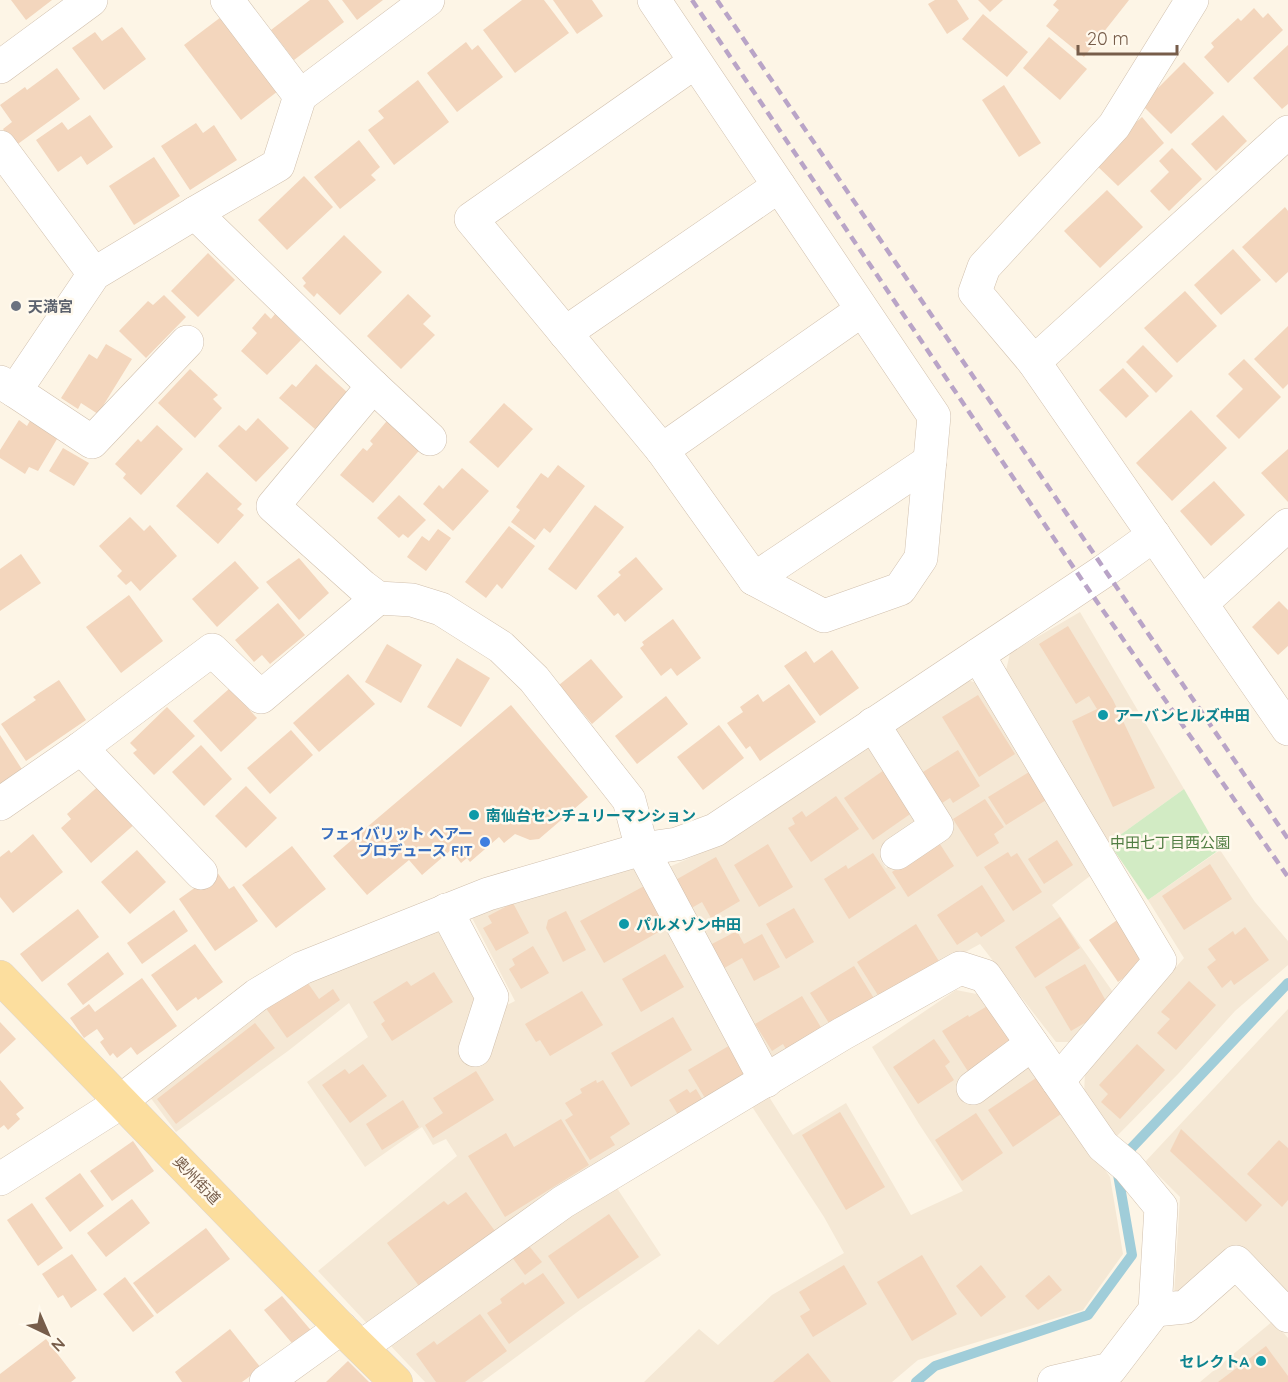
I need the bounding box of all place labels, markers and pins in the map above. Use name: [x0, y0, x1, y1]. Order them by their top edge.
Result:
place label: 天満宮: [28, 297, 73, 316]
marker: 天満宮: [9, 299, 23, 313]
place label: アーバンヒルズ中田: [1115, 706, 1250, 725]
marker: アーバンヒルズ中田: [1096, 708, 1110, 722]
place label: 南仙台センチュリーマンション: [486, 806, 696, 825]
marker: 南仙台センチュリーマンション: [467, 808, 481, 822]
place label: フェイバリット ヘアー プロデュース FIT: [320, 824, 473, 860]
marker: フェイバリット ヘアー プロデュース FIT: [478, 835, 492, 849]
place label: パルメゾン中田: [636, 915, 741, 934]
marker: パルメゾン中田: [617, 917, 631, 931]
place label: セレクトA: [1179, 1352, 1249, 1371]
marker: セレクトA: [1254, 1354, 1268, 1368]

